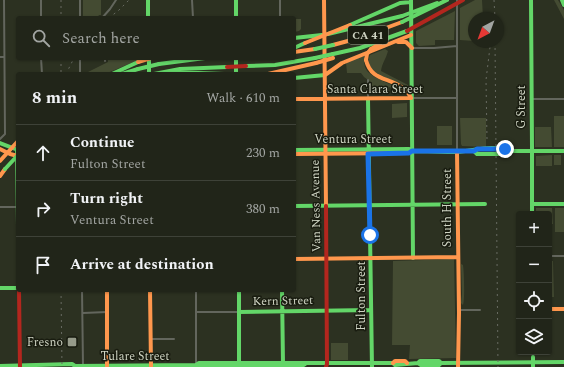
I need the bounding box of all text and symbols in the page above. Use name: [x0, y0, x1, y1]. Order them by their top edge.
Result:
north arrow: [468, 12, 504, 48]
search box: [16, 16, 296, 60]
road number: CA 41: [348, 26, 388, 44]
icon: search: [30, 27, 52, 49]
text: Search here: [62, 27, 140, 50]
street label: Santa Clara Street: [327, 80, 423, 99]
text: 8 min: [32, 85, 77, 111]
street label: G Street: [512, 85, 531, 129]
text: Walk · 610 m: [206, 88, 280, 108]
street label: Ventura Street: [314, 130, 392, 149]
text: Continue: [70, 131, 135, 154]
route end: [496, 140, 514, 158]
icon: ahead: [32, 142, 54, 164]
text: 230 m: [246, 143, 280, 163]
text: Fulton Street: [70, 154, 146, 174]
street label: Van Ness Avenue: [306, 159, 326, 252]
street label: South H Street: [438, 169, 457, 247]
text: Turn right: [70, 187, 143, 210]
icon: right: [32, 198, 54, 220]
text: 380 m: [246, 199, 280, 219]
text: Ventura Street: [70, 210, 154, 230]
map controls: [516, 211, 552, 355]
button: +: [516, 211, 552, 247]
route start: [361, 226, 379, 244]
button: −: [516, 247, 552, 283]
text: Arrive at destination: [70, 253, 214, 276]
icon: arrive: [32, 254, 54, 276]
street label: Fulton Street: [352, 261, 371, 331]
button: locate: [516, 283, 552, 319]
street label: Kern Street: [253, 291, 313, 311]
button: layers: [516, 319, 552, 355]
place label: Fresno: [27, 333, 63, 352]
marker: Fresno: [66, 336, 78, 348]
street label: Tulare Street: [100, 347, 170, 366]

